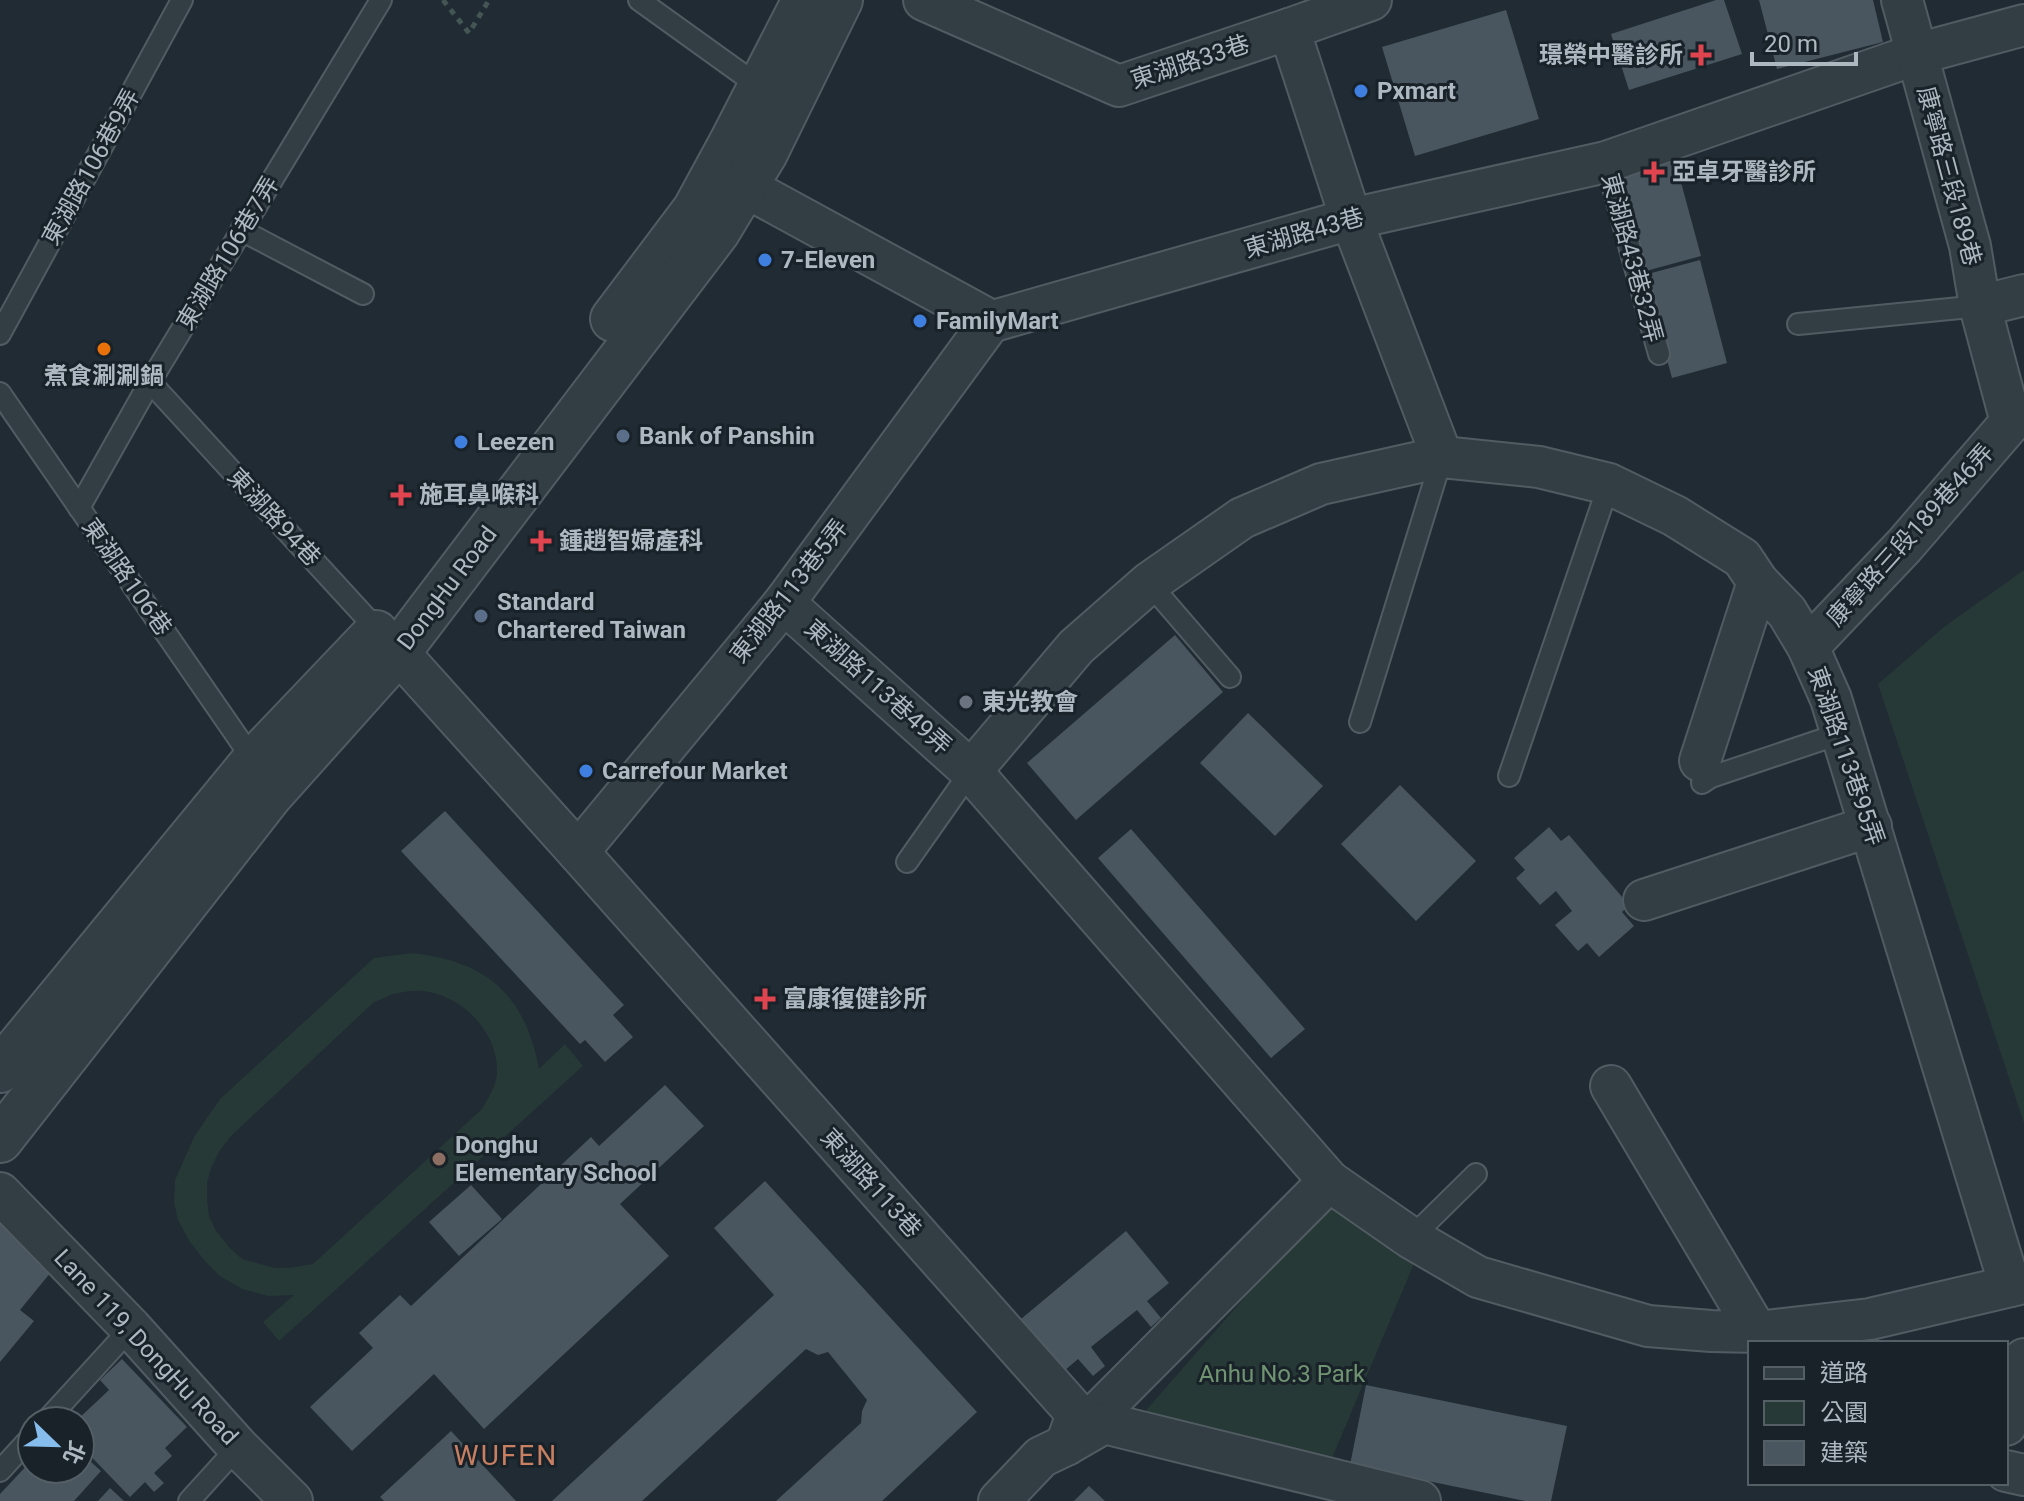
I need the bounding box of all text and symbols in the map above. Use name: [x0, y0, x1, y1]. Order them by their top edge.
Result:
scale bar: [1752, 16, 1856, 66]
street label: 東湖路33巷: [1127, 30, 1253, 94]
text: 20 m: [1764, 30, 1818, 58]
place label: 璟榮中醫診所: [1539, 41, 1683, 69]
marker: 璟榮中醫診所: [1690, 44, 1712, 66]
place label: Pxmart: [1377, 77, 1456, 105]
marker: Pxmart: [1352, 82, 1370, 100]
street label: 康寧路三段189巷: [1912, 83, 1986, 269]
street label: 東湖路106巷9弄: [37, 84, 145, 250]
place label: 亞卓牙醫診所: [1672, 158, 1816, 186]
marker: 亞卓牙醫診所: [1643, 161, 1665, 183]
street label: 東湖路43巷32弄: [1596, 170, 1668, 346]
street label: 東湖路106巷7弄: [171, 171, 285, 335]
street label: 東湖路43巷: [1241, 203, 1367, 263]
place label: 7-Eleven: [781, 246, 875, 274]
marker: 7-Eleven: [756, 251, 774, 269]
place label: FamilyMart: [936, 307, 1059, 335]
marker: FamilyMart: [911, 312, 929, 330]
marker: 煮食涮涮鍋: [95, 340, 113, 358]
place label: 煮食涮涮鍋: [44, 362, 164, 390]
place label: Bank of Panshin: [639, 422, 815, 450]
marker: Bank of Panshin: [614, 427, 632, 445]
place label: Leezen: [477, 428, 554, 456]
marker: Leezen: [452, 433, 470, 451]
street label: 康寧路三段189巷46弄: [1821, 438, 1999, 632]
street label: 東湖路94巷: [222, 462, 326, 572]
place label: 施耳鼻喉科: [419, 481, 539, 509]
marker: 施耳鼻喉科: [390, 484, 412, 506]
street label: 東湖路106巷: [76, 513, 178, 641]
street label: 東湖路113巷5弄: [724, 514, 854, 668]
street label: DongHu Road: [391, 521, 503, 655]
place label: 鍾趙智婦產科: [559, 527, 703, 555]
marker: 鍾趙智婦產科: [530, 530, 552, 552]
place label: Standard Chartered Taiwan: [497, 588, 686, 644]
marker: Standard Chartered Taiwan: [472, 607, 490, 625]
street label: 東湖路113巷49弄: [799, 614, 957, 760]
street label: 東湖路113巷95弄: [1802, 663, 1890, 849]
place label: 東光教會: [982, 688, 1078, 716]
marker: 東光教會: [957, 693, 975, 711]
place label: Carrefour Market: [602, 757, 788, 785]
marker: Carrefour Market: [577, 762, 595, 780]
place label: 富康復健診所: [783, 985, 927, 1013]
marker: 富康復健診所: [754, 988, 776, 1010]
street label: 東湖路113巷: [815, 1123, 927, 1243]
place label: Donghu Elementary School: [455, 1131, 657, 1187]
marker: Donghu Elementary School: [430, 1150, 448, 1168]
street label: Lane 119, DongHu Road: [48, 1244, 244, 1450]
legend: [1748, 1341, 2008, 1485]
text: 道路: [1820, 1359, 1868, 1387]
park label: Anhu No.3 Park: [1199, 1360, 1366, 1388]
text: 公園: [1820, 1399, 1868, 1427]
north arrow: [16, 1405, 96, 1485]
text: 北: [58, 1438, 90, 1468]
district label: WUFEN: [454, 1439, 558, 1472]
text: 建築: [1820, 1439, 1868, 1467]

